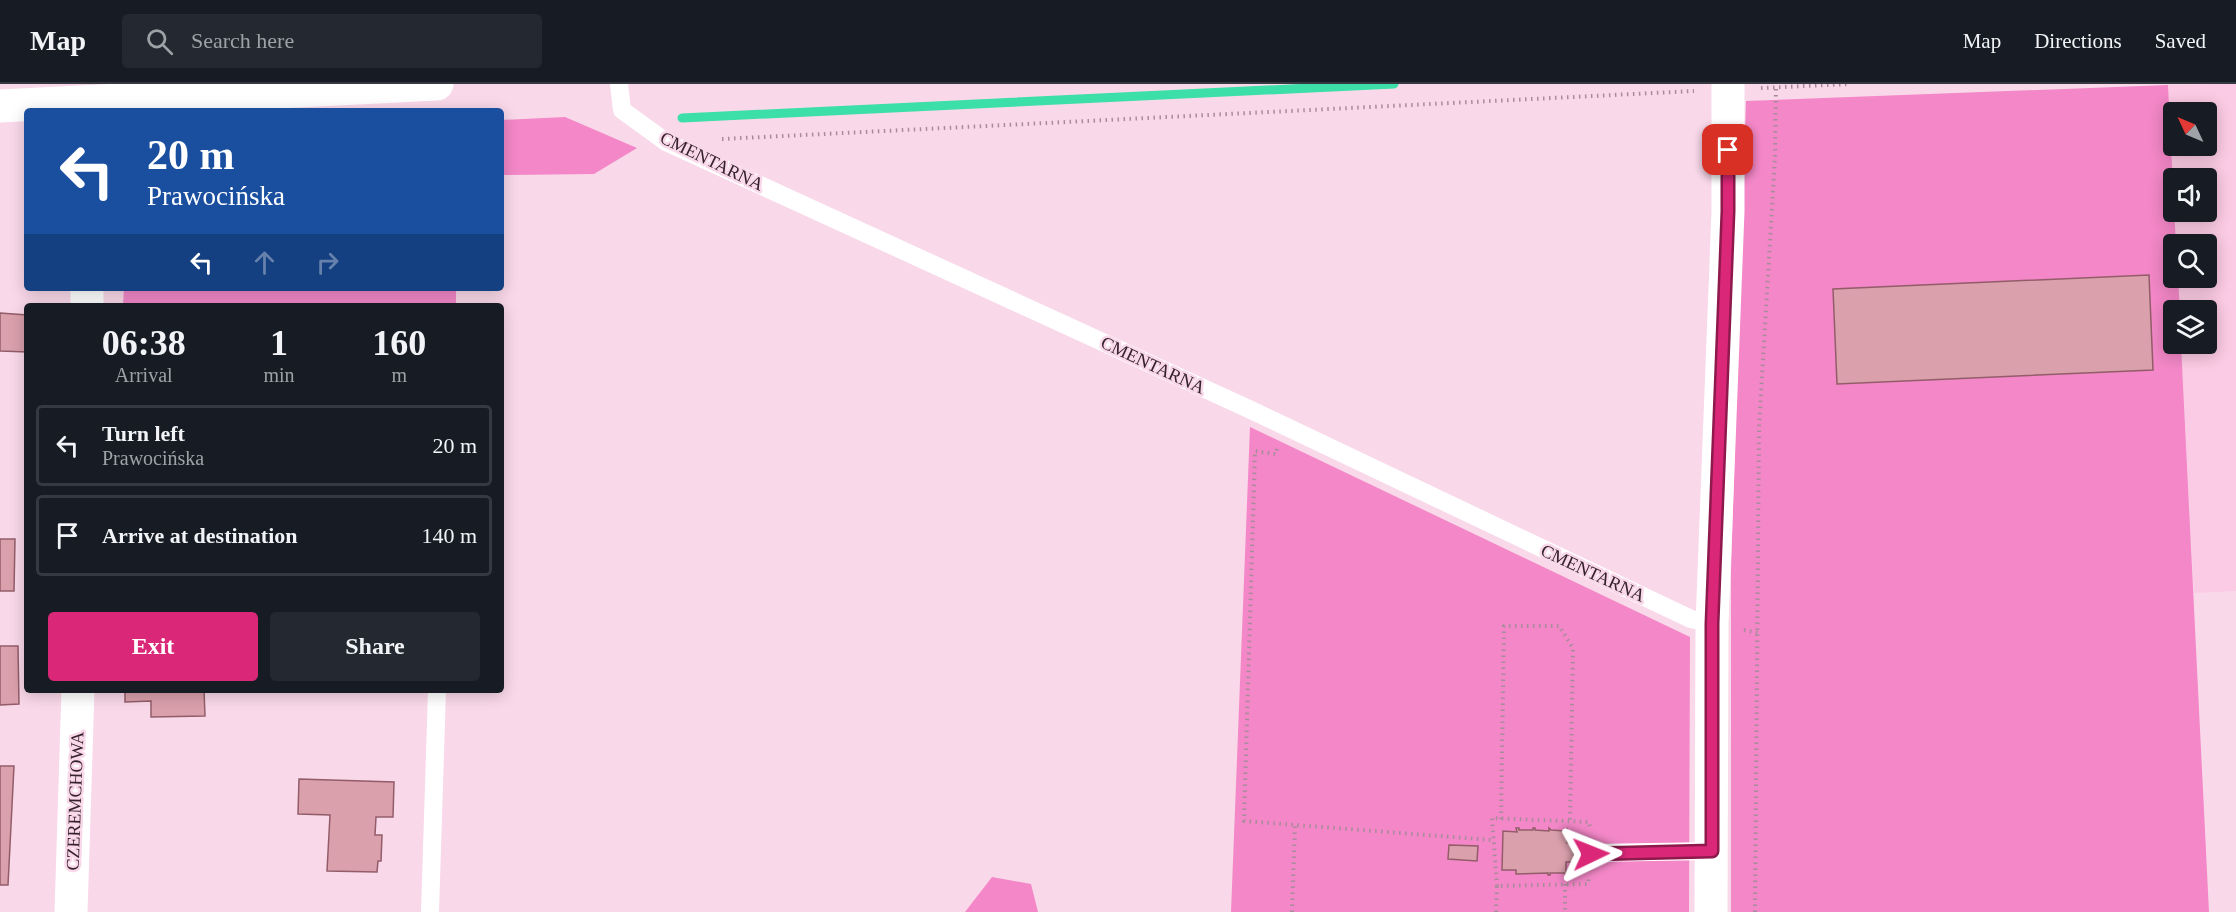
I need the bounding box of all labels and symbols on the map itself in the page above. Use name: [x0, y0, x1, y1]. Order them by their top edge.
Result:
north arrow: [2163, 102, 2217, 156]
pin: [1702, 124, 1753, 175]
street label: CMENTARNA: [657, 127, 767, 195]
street label: CMENTARNA: [1098, 332, 1208, 398]
street label: CMENTARNA: [1538, 540, 1648, 606]
street label: CZEREMCHOWA: [63, 731, 87, 871]
position arrow: [1559, 822, 1623, 886]

